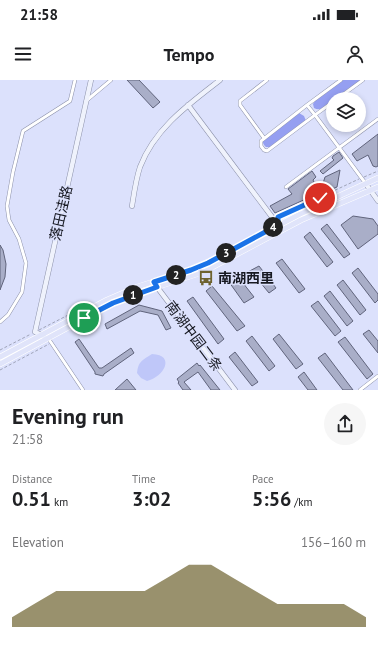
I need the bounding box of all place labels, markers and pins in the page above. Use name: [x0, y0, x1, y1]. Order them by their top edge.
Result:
pin: [303, 181, 337, 215]
pin: 4: [263, 217, 283, 237]
pin: 3: [216, 243, 236, 263]
pin: 2: [166, 265, 186, 285]
bus stop icon: 南湖西里: [197, 269, 215, 287]
place label: 南湖西里: [218, 269, 274, 287]
pin: 1: [123, 285, 143, 305]
pin: [67, 301, 101, 335]

